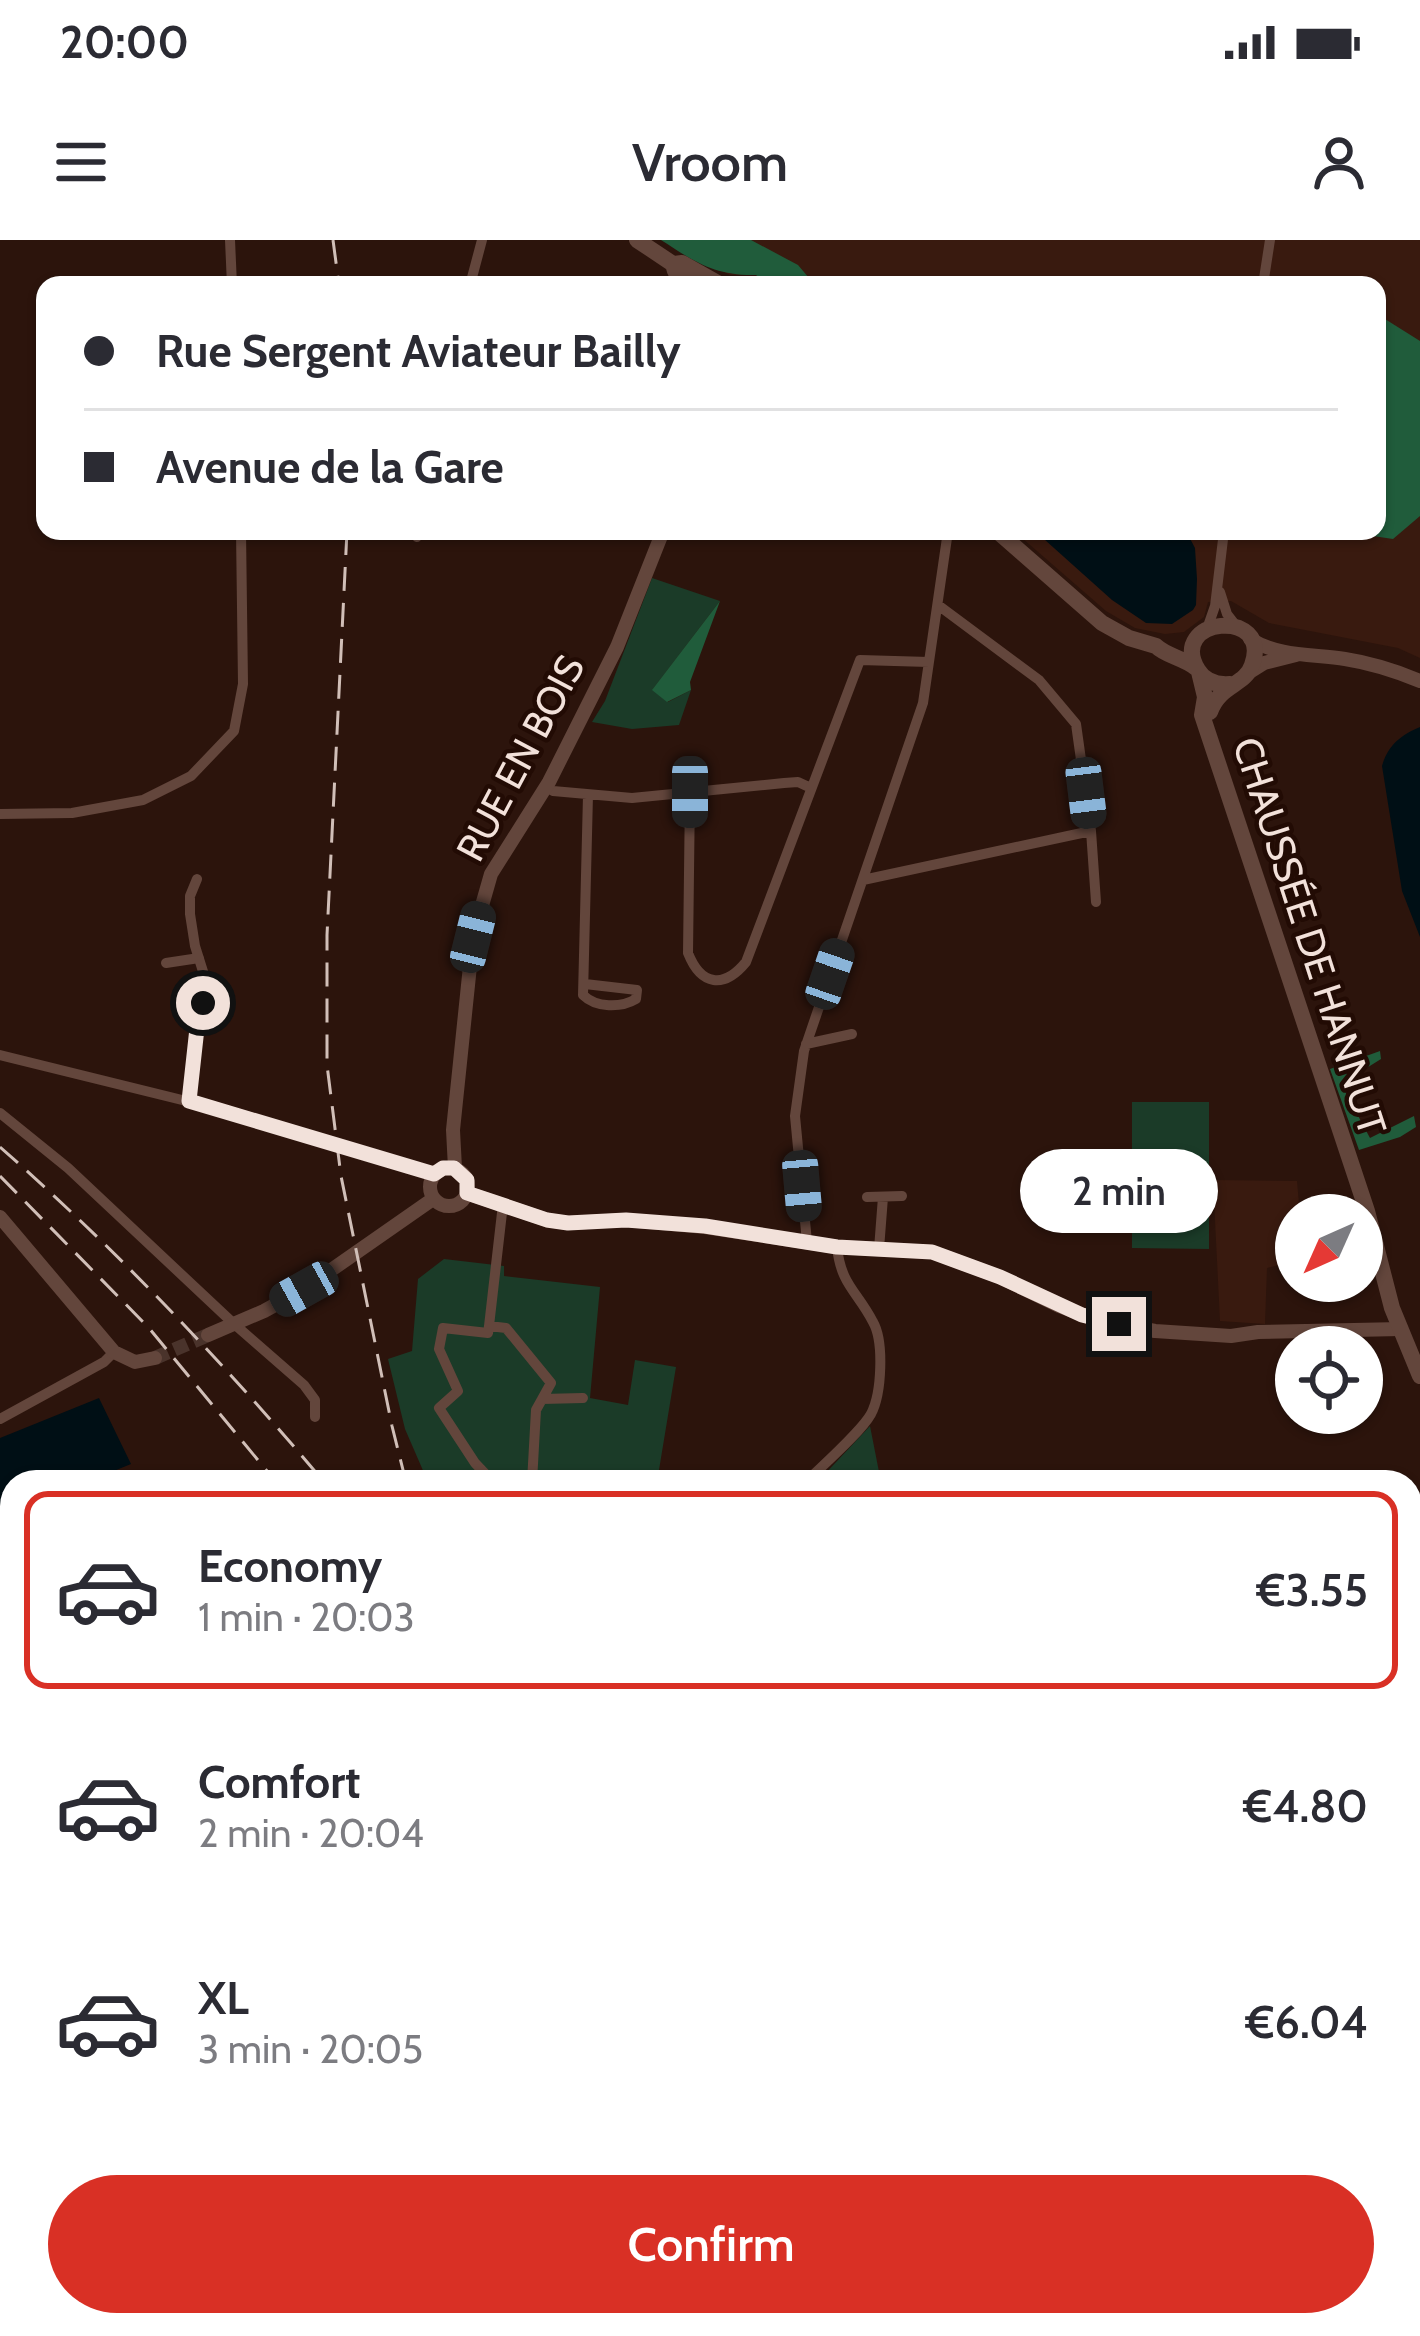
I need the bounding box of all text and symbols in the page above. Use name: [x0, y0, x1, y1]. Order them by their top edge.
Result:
text: 20:00: [60, 15, 189, 69]
icon: menu: [48, 129, 114, 195]
text: Vroom: [632, 129, 788, 195]
icon: person: [1306, 129, 1372, 195]
text: Rue Sergent Aviateur Bailly: [156, 324, 681, 378]
text: Avenue de la Gare: [156, 440, 504, 494]
street label: RUE EN BOIS: [446, 647, 594, 869]
street label: CHAUSSÉE DE HANNUT: [1223, 731, 1397, 1141]
car: [1064, 755, 1108, 831]
car: [672, 756, 708, 828]
car: [447, 898, 499, 976]
car: [801, 934, 859, 1014]
route start: [176, 976, 230, 1030]
car: [781, 1149, 823, 1223]
callout: 2 min: [1020, 1150, 1218, 1234]
text: 2 min: [1072, 1167, 1166, 1215]
north arrow: [1275, 1194, 1383, 1302]
map controls: [1275, 1194, 1383, 1434]
car: [264, 1256, 344, 1322]
route end: [1092, 1297, 1146, 1351]
button: locate: [1275, 1326, 1383, 1434]
icon: car: [54, 1536, 162, 1644]
text: Economy: [198, 1539, 382, 1593]
text: €3.55: [1256, 1563, 1368, 1617]
text: 1 min · 20:03: [198, 1593, 415, 1641]
icon: car: [54, 1752, 162, 1860]
text: Comfort: [198, 1755, 361, 1809]
text: €4.80: [1243, 1779, 1368, 1833]
text: 2 min · 20:04: [198, 1809, 424, 1857]
icon: car: [54, 1968, 162, 2076]
text: XL: [198, 1971, 249, 2025]
text: €6.04: [1245, 1995, 1368, 2049]
text: 3 min · 20:05: [198, 2025, 423, 2073]
button: Confirm: [48, 2175, 1374, 2313]

